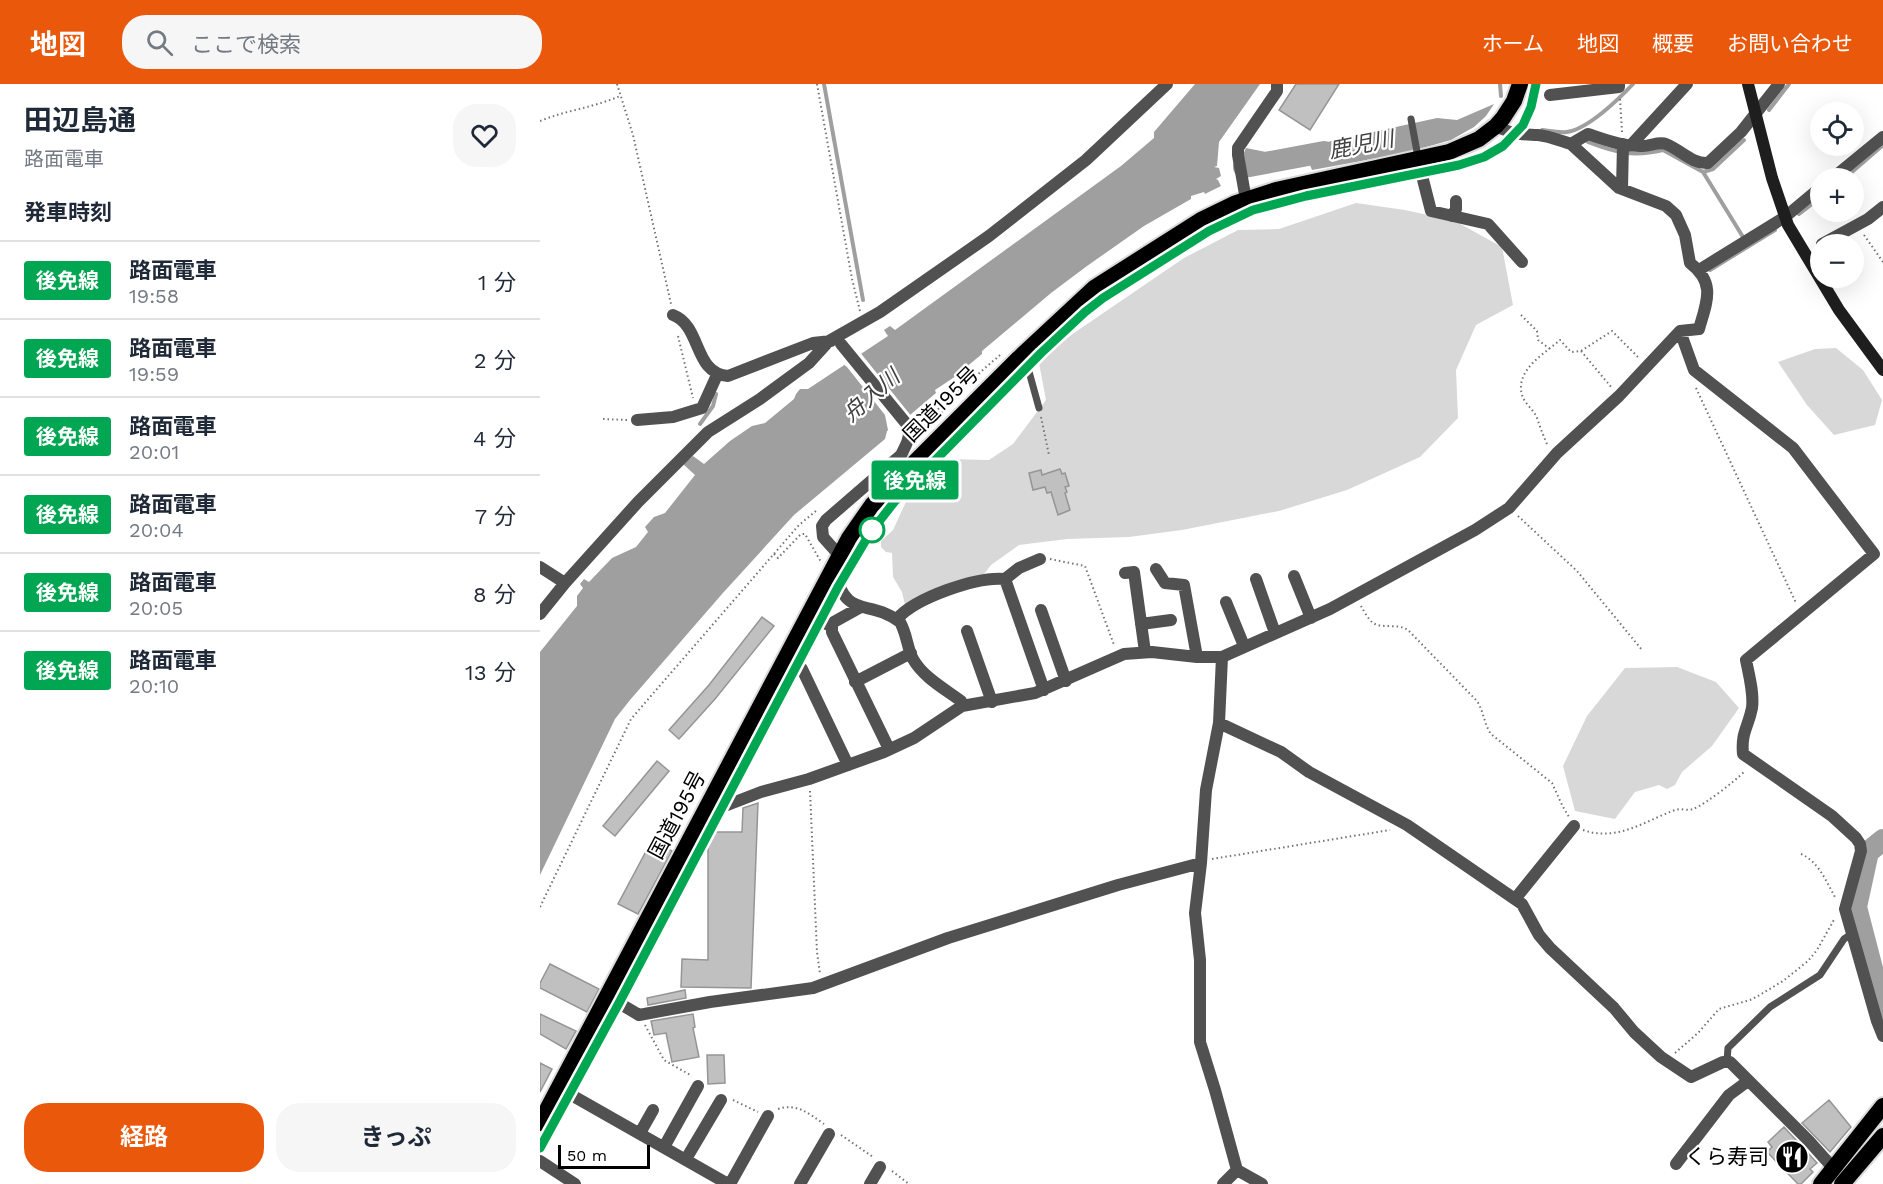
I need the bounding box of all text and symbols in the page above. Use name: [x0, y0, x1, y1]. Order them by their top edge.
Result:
search box: [122, 15, 542, 69]
icon: search: [143, 26, 176, 59]
text: 地図: [30, 28, 86, 61]
text: ホーム: [1482, 31, 1544, 56]
text: 地図: [1577, 31, 1619, 56]
text: 概要: [1652, 31, 1694, 56]
text: お問い合わせ: [1727, 31, 1853, 56]
text: ここで検索: [191, 32, 301, 57]
map controls: [1810, 102, 1864, 288]
button: locate: [1810, 102, 1864, 156]
text: 田辺島通: [24, 104, 136, 137]
button: heart: [453, 104, 516, 167]
water label: 鹿児川: [1326, 126, 1398, 163]
text: 路面電車: [24, 147, 104, 171]
button: +: [1810, 168, 1864, 222]
text: 発車時刻: [24, 200, 112, 225]
button: −: [1810, 234, 1864, 288]
text: 路面電車: [129, 258, 217, 283]
text: 後免線: [36, 268, 99, 293]
text: 1 分: [478, 270, 516, 295]
text: 19:58: [129, 284, 179, 308]
text: 路面電車: [129, 336, 217, 361]
text: 後免線: [36, 346, 99, 371]
text: 2 分: [474, 348, 516, 373]
street label: 国道195号: [898, 361, 984, 447]
text: 19:59: [129, 362, 179, 386]
water label: 舟入川: [838, 363, 906, 426]
text: 路面電車: [129, 414, 217, 439]
text: 後免線: [36, 424, 99, 449]
text: 4 分: [473, 426, 516, 451]
text: 20:01: [129, 440, 179, 464]
line badge: 後免線: [880, 460, 950, 500]
text: 後免線: [884, 468, 947, 493]
text: 路面電車: [129, 492, 217, 517]
text: 後免線: [36, 502, 99, 527]
text: 7 分: [475, 504, 516, 529]
unlabelled marker: [859, 517, 885, 543]
text: 20:04: [129, 518, 184, 542]
text: 路面電車: [129, 570, 217, 595]
text: 後免線: [36, 580, 99, 605]
text: 8 分: [473, 582, 516, 607]
text: 20:05: [129, 596, 183, 620]
text: 路面電車: [129, 648, 217, 673]
text: 後免線: [36, 658, 99, 683]
text: 13 分: [465, 660, 516, 685]
text: 20:10: [129, 674, 179, 698]
street label: 国道195号: [643, 766, 710, 863]
button: 経路: [24, 1103, 264, 1172]
button: きっぷ: [276, 1103, 516, 1172]
restaurant icon: くら寿司: [1774, 1139, 1810, 1175]
scale bar: [558, 1142, 650, 1170]
place label: くら寿司: [1685, 1144, 1769, 1169]
text: 50 m: [567, 1146, 607, 1165]

